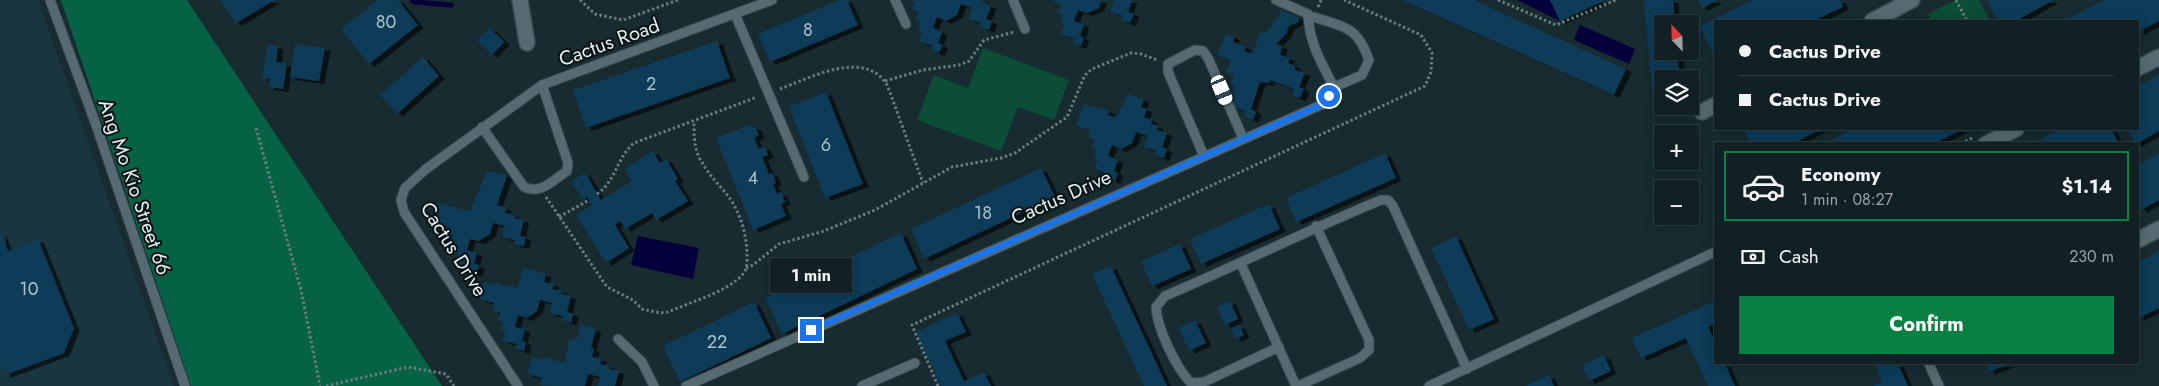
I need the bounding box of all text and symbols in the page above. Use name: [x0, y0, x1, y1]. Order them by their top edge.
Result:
house number: 80: [376, 9, 397, 35]
street label: Cactus Road: [555, 11, 664, 74]
north arrow: [1654, 15, 1699, 60]
map controls: [1654, 15, 1699, 225]
house number: 8: [803, 17, 813, 43]
text: Cactus Drive: [1769, 38, 1881, 65]
button: layers: [1654, 70, 1699, 115]
house number: 2: [646, 71, 656, 97]
car: [1209, 73, 1234, 107]
route start: [1318, 85, 1340, 107]
text: Cactus Drive: [1769, 86, 1881, 113]
street label: Ang Mo Kio Street 66: [91, 95, 178, 279]
button: +: [1654, 125, 1699, 170]
house number: 6: [821, 132, 831, 158]
text: Economy: [1801, 161, 1881, 188]
street label: Cactus Drive: [1007, 163, 1116, 232]
icon: car: [1741, 164, 1786, 209]
house number: 4: [748, 165, 758, 191]
text: $1.14: [2061, 173, 2112, 200]
button: −: [1654, 180, 1699, 225]
text: 1 min · 08:27: [1801, 188, 1893, 211]
street label: Cactus Drive: [413, 196, 494, 302]
house number: 18: [974, 200, 992, 226]
icon: cash: [1739, 243, 1767, 271]
text: Cash: [1779, 243, 1819, 270]
text: 230 m: [2069, 245, 2114, 268]
callout: 1 min: [770, 258, 852, 292]
text: 1 min: [791, 264, 831, 287]
house number: 10: [20, 276, 39, 302]
button: Confirm: [1739, 296, 2114, 354]
route end: [800, 319, 822, 341]
house number: 22: [707, 329, 727, 355]

